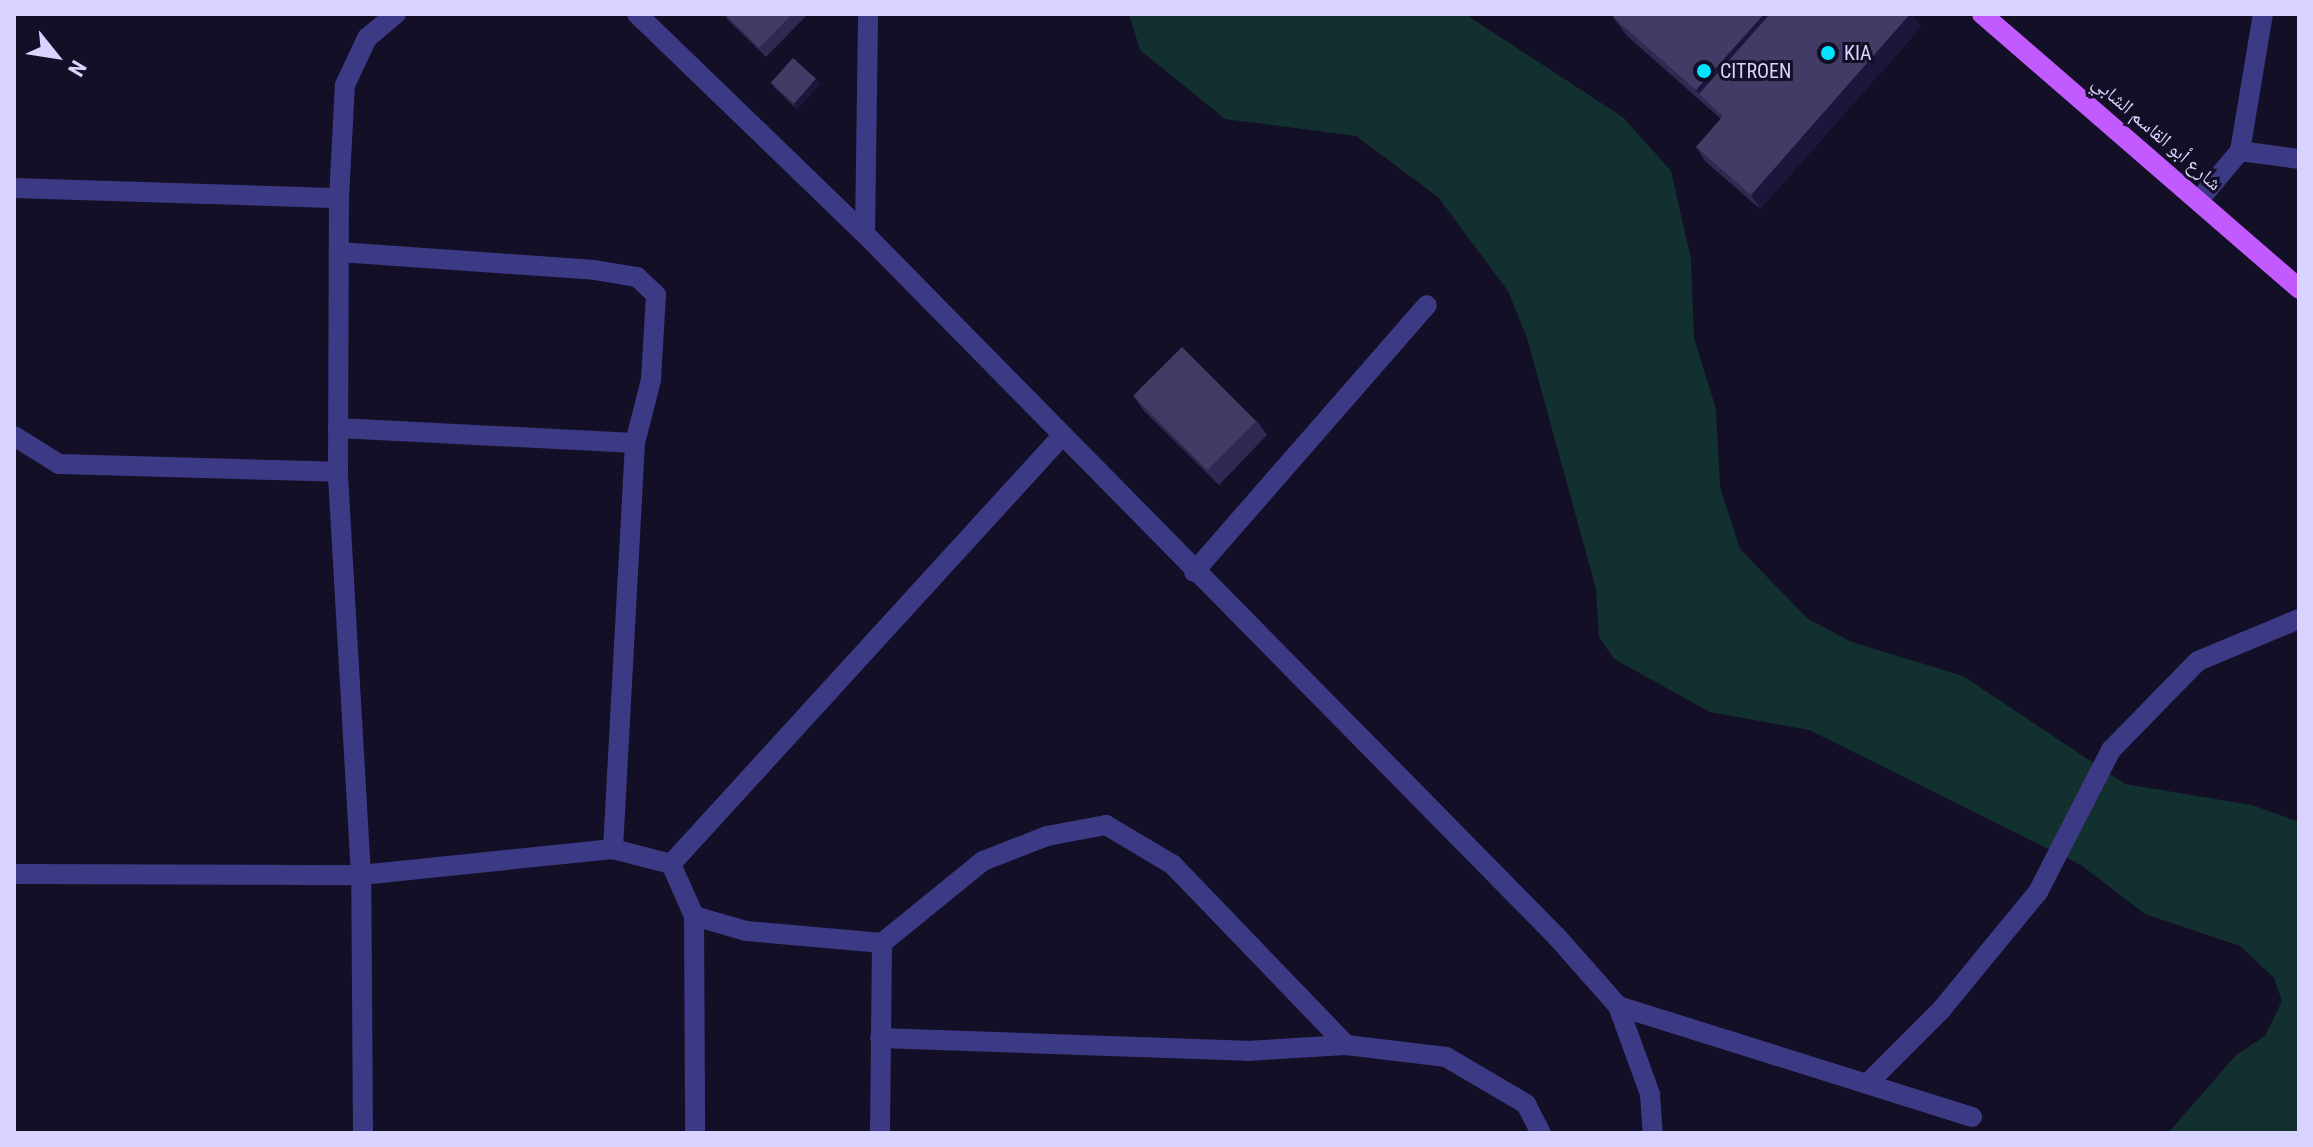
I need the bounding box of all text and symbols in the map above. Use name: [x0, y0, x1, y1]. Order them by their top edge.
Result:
north arrow: [16, 16, 96, 96]
place label: KIA: [1844, 41, 1872, 65]
marker: KIA: [1819, 44, 1837, 62]
text: N: [63, 56, 91, 80]
place label: CITROEN: [1720, 59, 1791, 83]
marker: CITROEN: [1695, 62, 1713, 80]
street label: شارع أبو القاسم الشابي: [2087, 70, 2227, 196]

